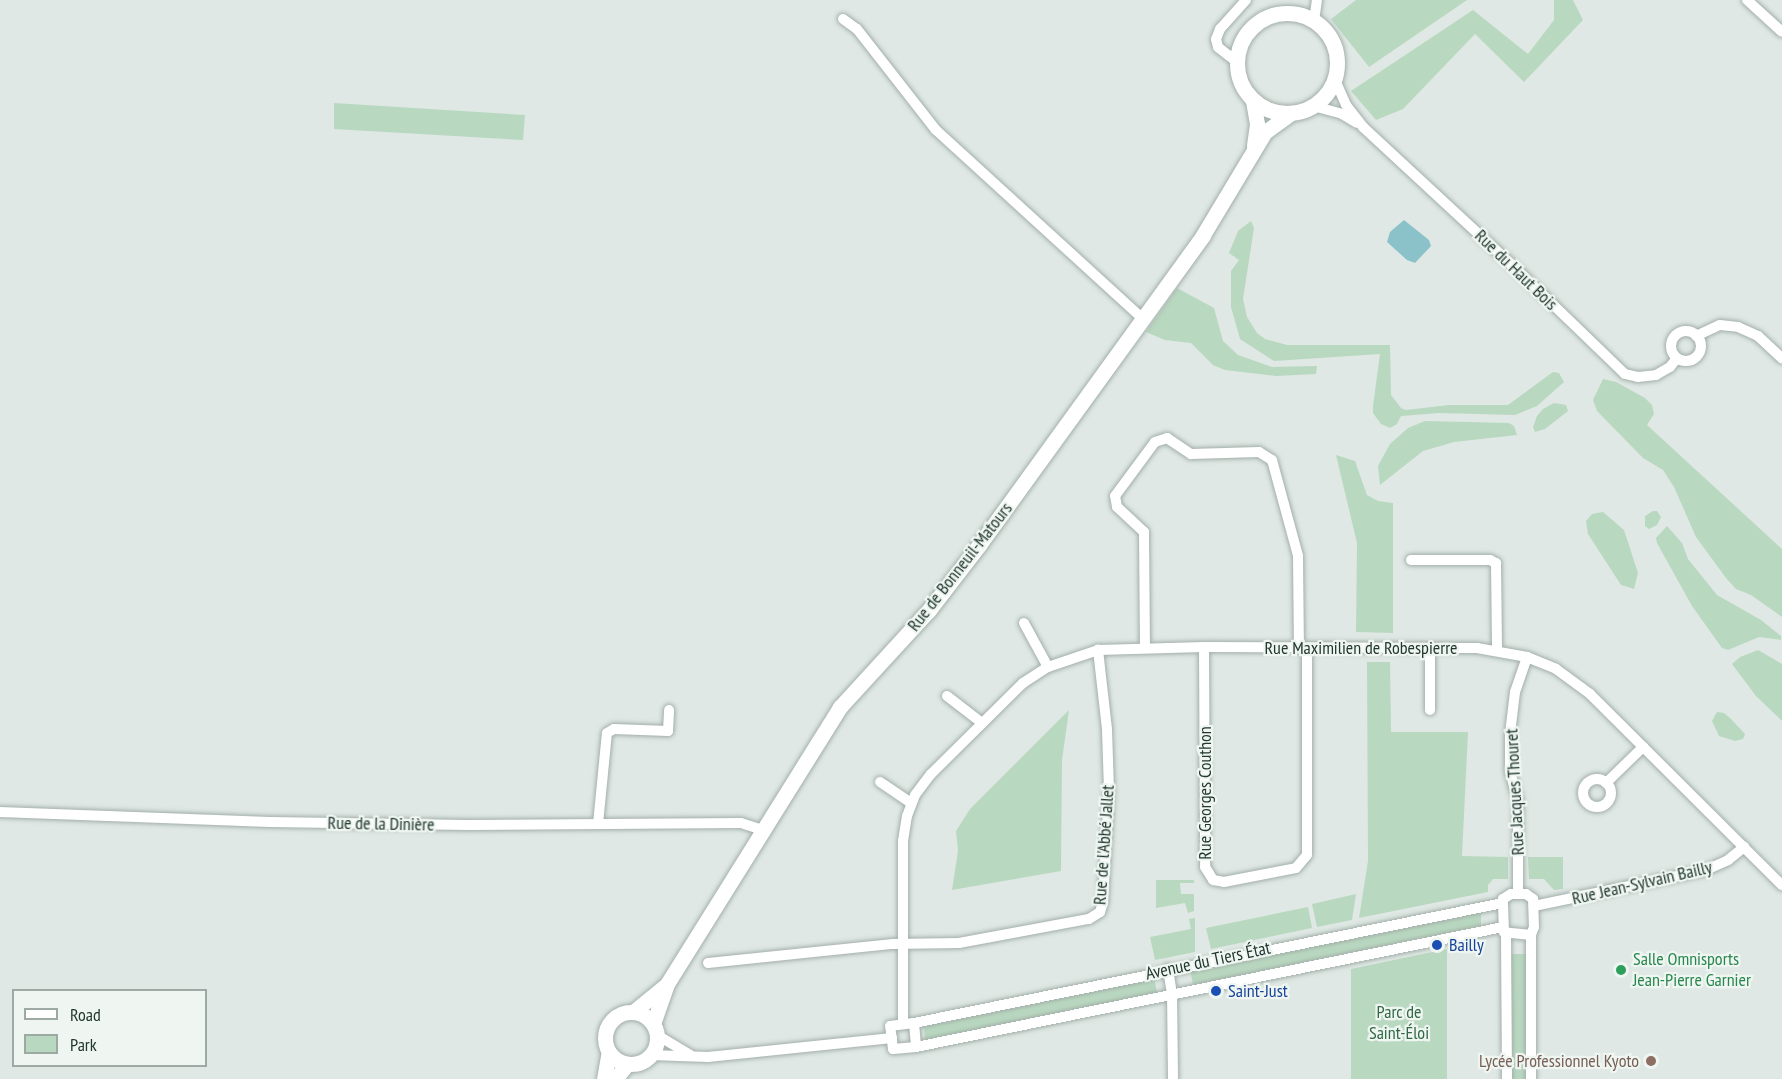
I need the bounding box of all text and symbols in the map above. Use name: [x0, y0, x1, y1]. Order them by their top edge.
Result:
street label: Rue du Haut Bois: [1470, 225, 1562, 315]
street label: Rue de Bonneuil-Matours: [903, 498, 1017, 636]
street label: Rue Maximilien de Robespierre: [1264, 637, 1458, 659]
street label: Rue Georges Couthon: [1194, 726, 1216, 860]
street label: Rue Jacques Thouret: [1501, 728, 1529, 856]
street label: Rue de l'Abbé Jallet: [1089, 784, 1119, 906]
street label: Rue de la Dinière: [327, 812, 435, 836]
street label: Rue Jean-Sylvain Bailly: [1570, 856, 1714, 910]
place label: Bailly: [1449, 934, 1484, 956]
street label: Avenue du Tiers État: [1143, 937, 1273, 985]
marker: Bailly: [1430, 938, 1444, 952]
place label: Salle Omnisports Jean-Pierre Garnier: [1633, 949, 1751, 992]
marker: Salle Omnisports Jean-Pierre Garnier: [1614, 963, 1628, 977]
place label: Saint-Just: [1228, 980, 1288, 1002]
marker: Saint-Just: [1209, 984, 1223, 998]
legend: [12, 989, 207, 1067]
park label: Parc de Saint-Éloi: [1369, 1002, 1429, 1044]
text: Road: [70, 1003, 101, 1026]
text: Park: [70, 1033, 97, 1056]
place label: Lycée Professionnel Kyoto: [1479, 1050, 1639, 1072]
marker: Lycée Professionnel Kyoto: [1644, 1054, 1658, 1068]

